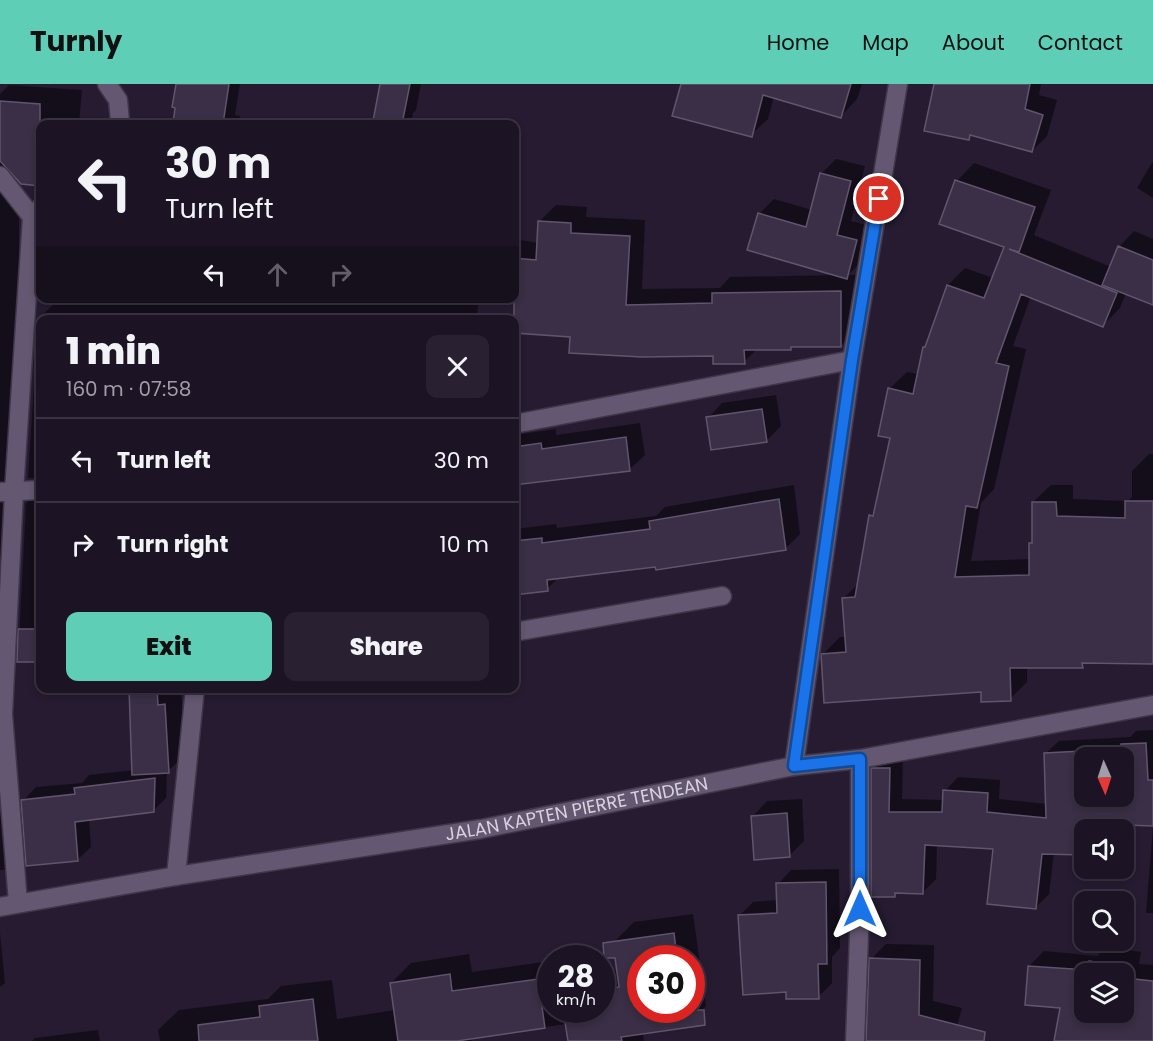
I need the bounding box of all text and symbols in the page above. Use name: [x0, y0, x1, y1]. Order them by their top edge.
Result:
text: Turnly: [30, 22, 122, 61]
text: Home: [767, 28, 829, 57]
text: Map: [862, 28, 909, 57]
text: About: [942, 28, 1005, 57]
text: Contact: [1038, 28, 1123, 57]
text: 30 m: [165, 134, 271, 193]
icon: left: [66, 144, 144, 222]
pin: [853, 173, 904, 224]
icon: arrive: [862, 182, 895, 215]
text: Turn left: [165, 190, 274, 227]
icon: left: [198, 258, 231, 291]
icon: ahead: [261, 258, 294, 291]
icon: right: [324, 258, 357, 291]
text: 1 min: [66, 326, 161, 377]
button: close: [426, 335, 489, 398]
text: 160 m · 07:58: [66, 375, 191, 403]
icon: left: [66, 444, 99, 477]
text: Turn left: [117, 445, 211, 476]
text: 30 m: [434, 445, 489, 476]
icon: right: [66, 528, 99, 561]
text: Turn right: [117, 529, 228, 560]
text: 10 m: [440, 529, 489, 560]
button: Exit: [66, 612, 272, 681]
button: Share: [284, 612, 489, 681]
north arrow: [1074, 747, 1134, 807]
map controls: [1074, 747, 1134, 1023]
street label: JALAN KAPTEN PIERRE TENDEAN: [443, 771, 710, 846]
button: sound: [1074, 819, 1134, 879]
position arrow: [828, 877, 892, 941]
button: search: [1074, 891, 1134, 951]
speed limit sign: 30: [627, 945, 705, 1023]
text: 28: [558, 955, 594, 998]
button: layers: [1074, 963, 1134, 1023]
text: km/h: [556, 989, 596, 1010]

